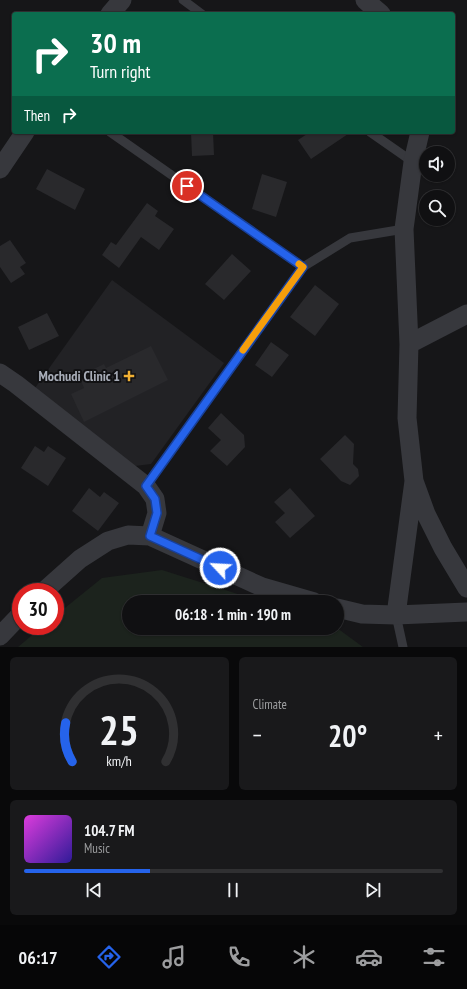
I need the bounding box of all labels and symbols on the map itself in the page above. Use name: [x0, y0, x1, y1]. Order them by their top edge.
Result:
pin: [170, 169, 204, 203]
place label: Mochudi Clinic 1: [38, 367, 120, 385]
marker: Mochudi Clinic 1: [123, 370, 135, 382]
position arrow: [199, 547, 241, 589]
speed limit sign: 30: [12, 583, 64, 635]

